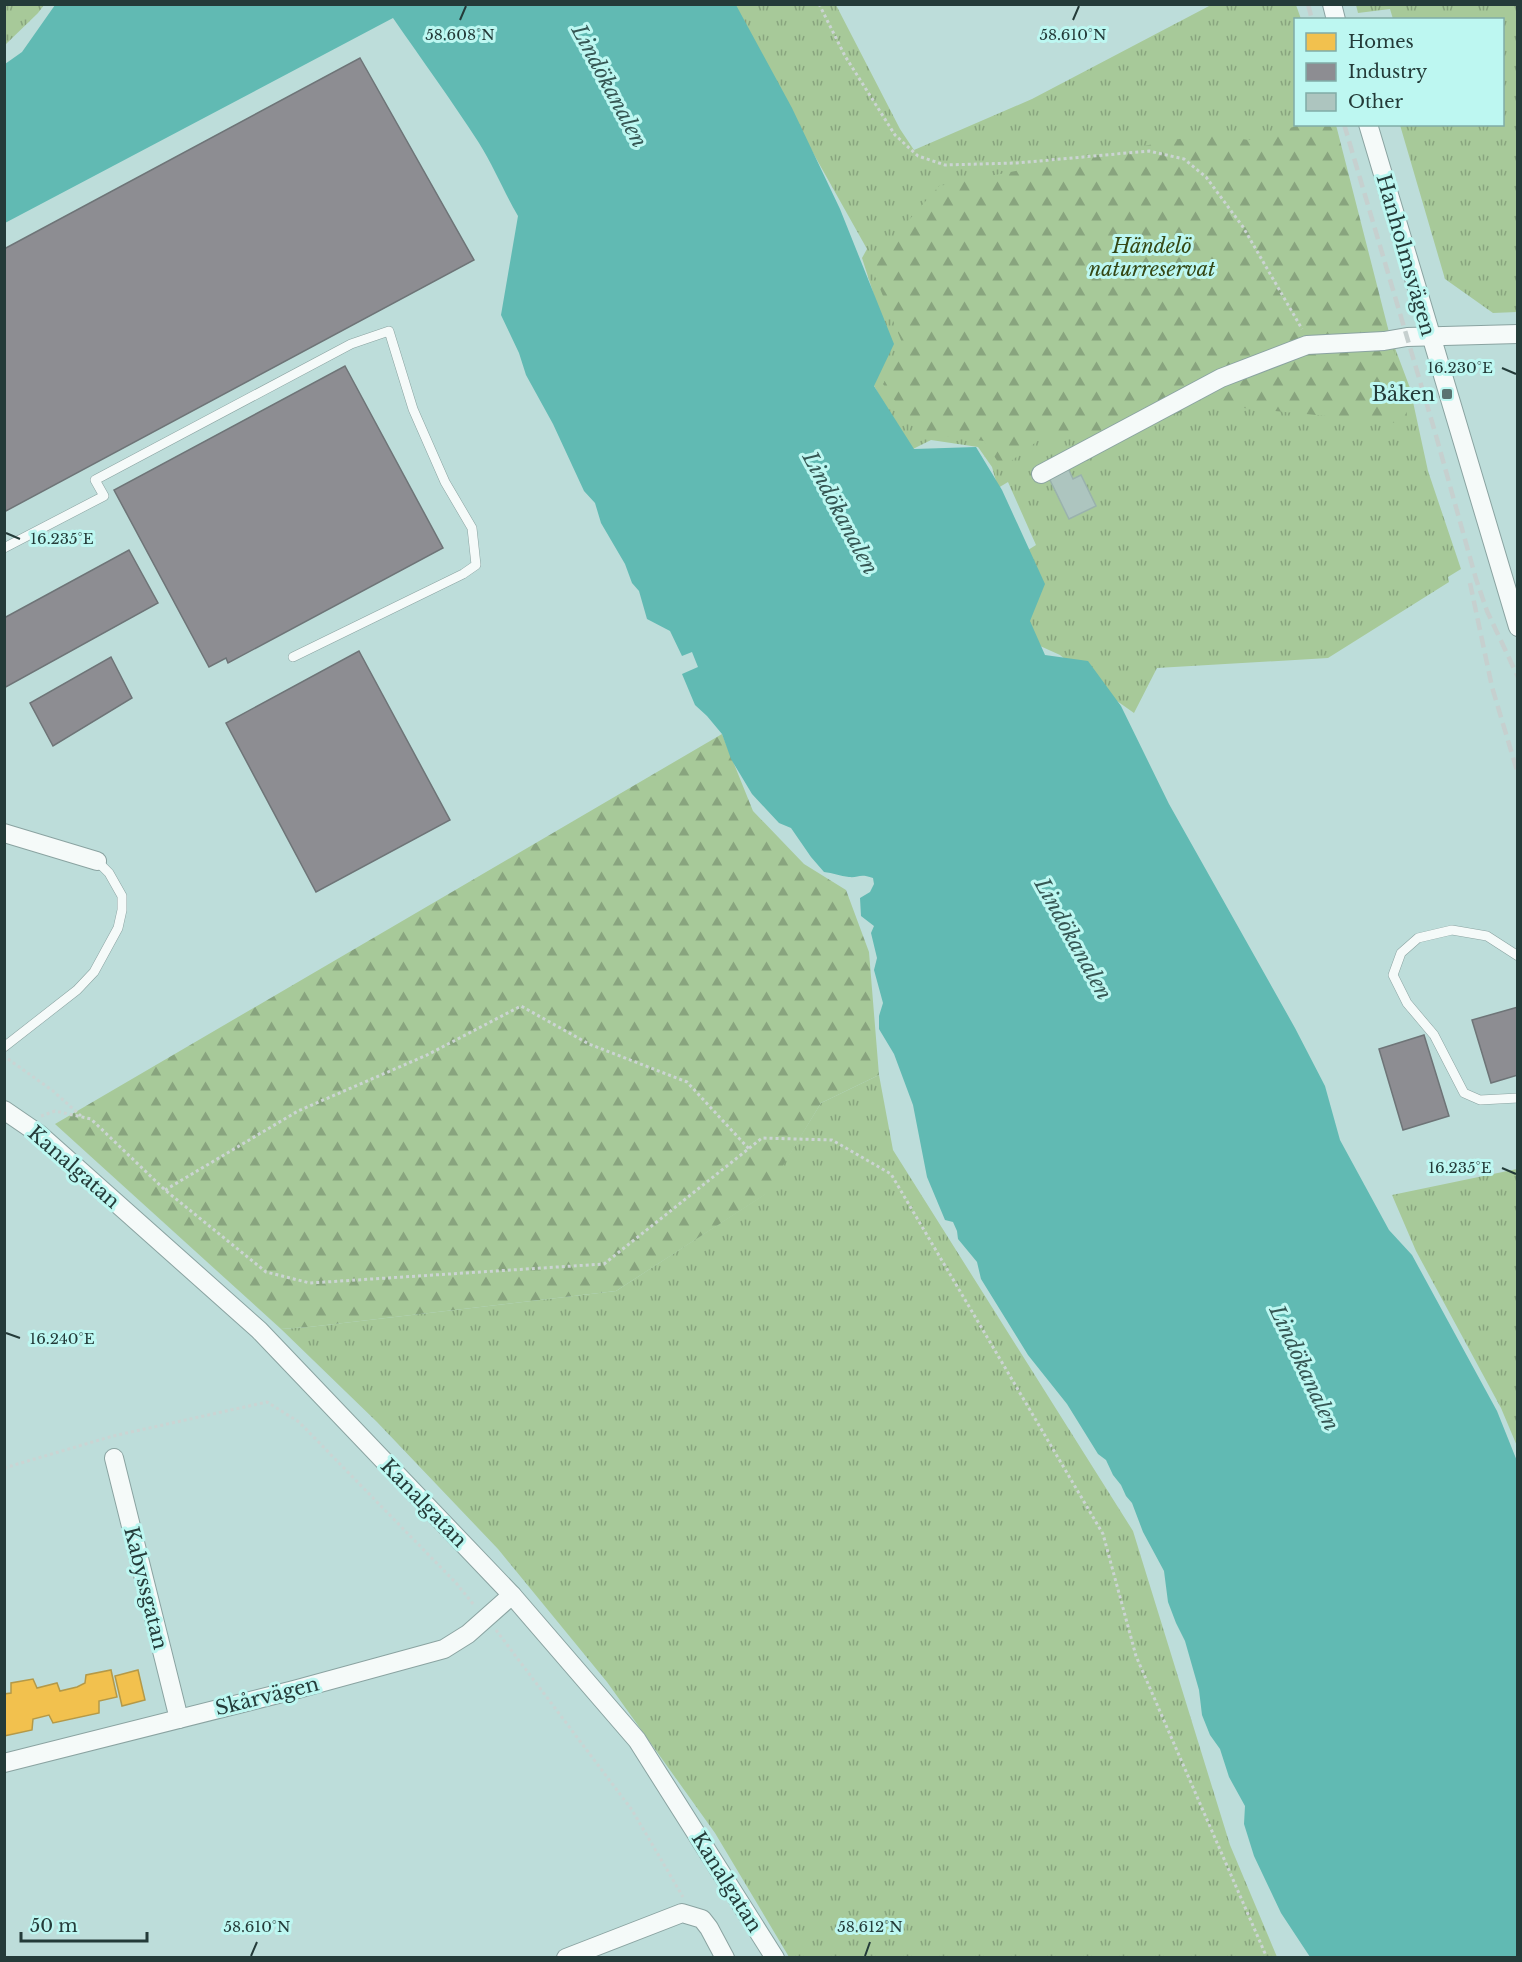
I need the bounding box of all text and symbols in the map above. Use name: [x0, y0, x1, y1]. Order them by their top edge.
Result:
legend: [1294, 18, 1504, 126]
water label: Lindökanalen: [565, 19, 652, 152]
text: 58.608°N: [425, 25, 495, 44]
text: 58.610°N: [1039, 25, 1107, 44]
text: Homes: [1348, 31, 1414, 53]
text: Industry: [1348, 61, 1428, 83]
text: Other: [1348, 91, 1404, 113]
street label: Hanholmsvägen: [1371, 171, 1441, 339]
park label: Händelö naturreservat: [1089, 234, 1216, 281]
text: 16.230°E: [1427, 358, 1493, 377]
place label: Båken: [1372, 382, 1435, 406]
marker: Båken: [1440, 387, 1454, 401]
water label: Lindökanalen: [796, 446, 883, 579]
text: 16.235°E: [30, 529, 94, 548]
water label: Lindökanalen: [1028, 873, 1117, 1005]
street label: Kanalgatan: [23, 1121, 125, 1213]
text: 16.235°E: [1428, 1158, 1492, 1177]
water label: Lindökanalen: [1263, 1300, 1344, 1435]
text: 16.240°E: [29, 1329, 95, 1348]
street label: Kanalgatan: [376, 1454, 472, 1552]
street label: Kabyssgatan: [119, 1524, 173, 1652]
street label: Skårvägen: [213, 1671, 322, 1720]
street label: Kanalgatan: [687, 1828, 767, 1937]
scale bar: [21, 1905, 147, 1943]
text: 50 m: [30, 1915, 78, 1937]
text: 58.610°N: [223, 1917, 291, 1936]
text: 58.612°N: [837, 1917, 903, 1936]

